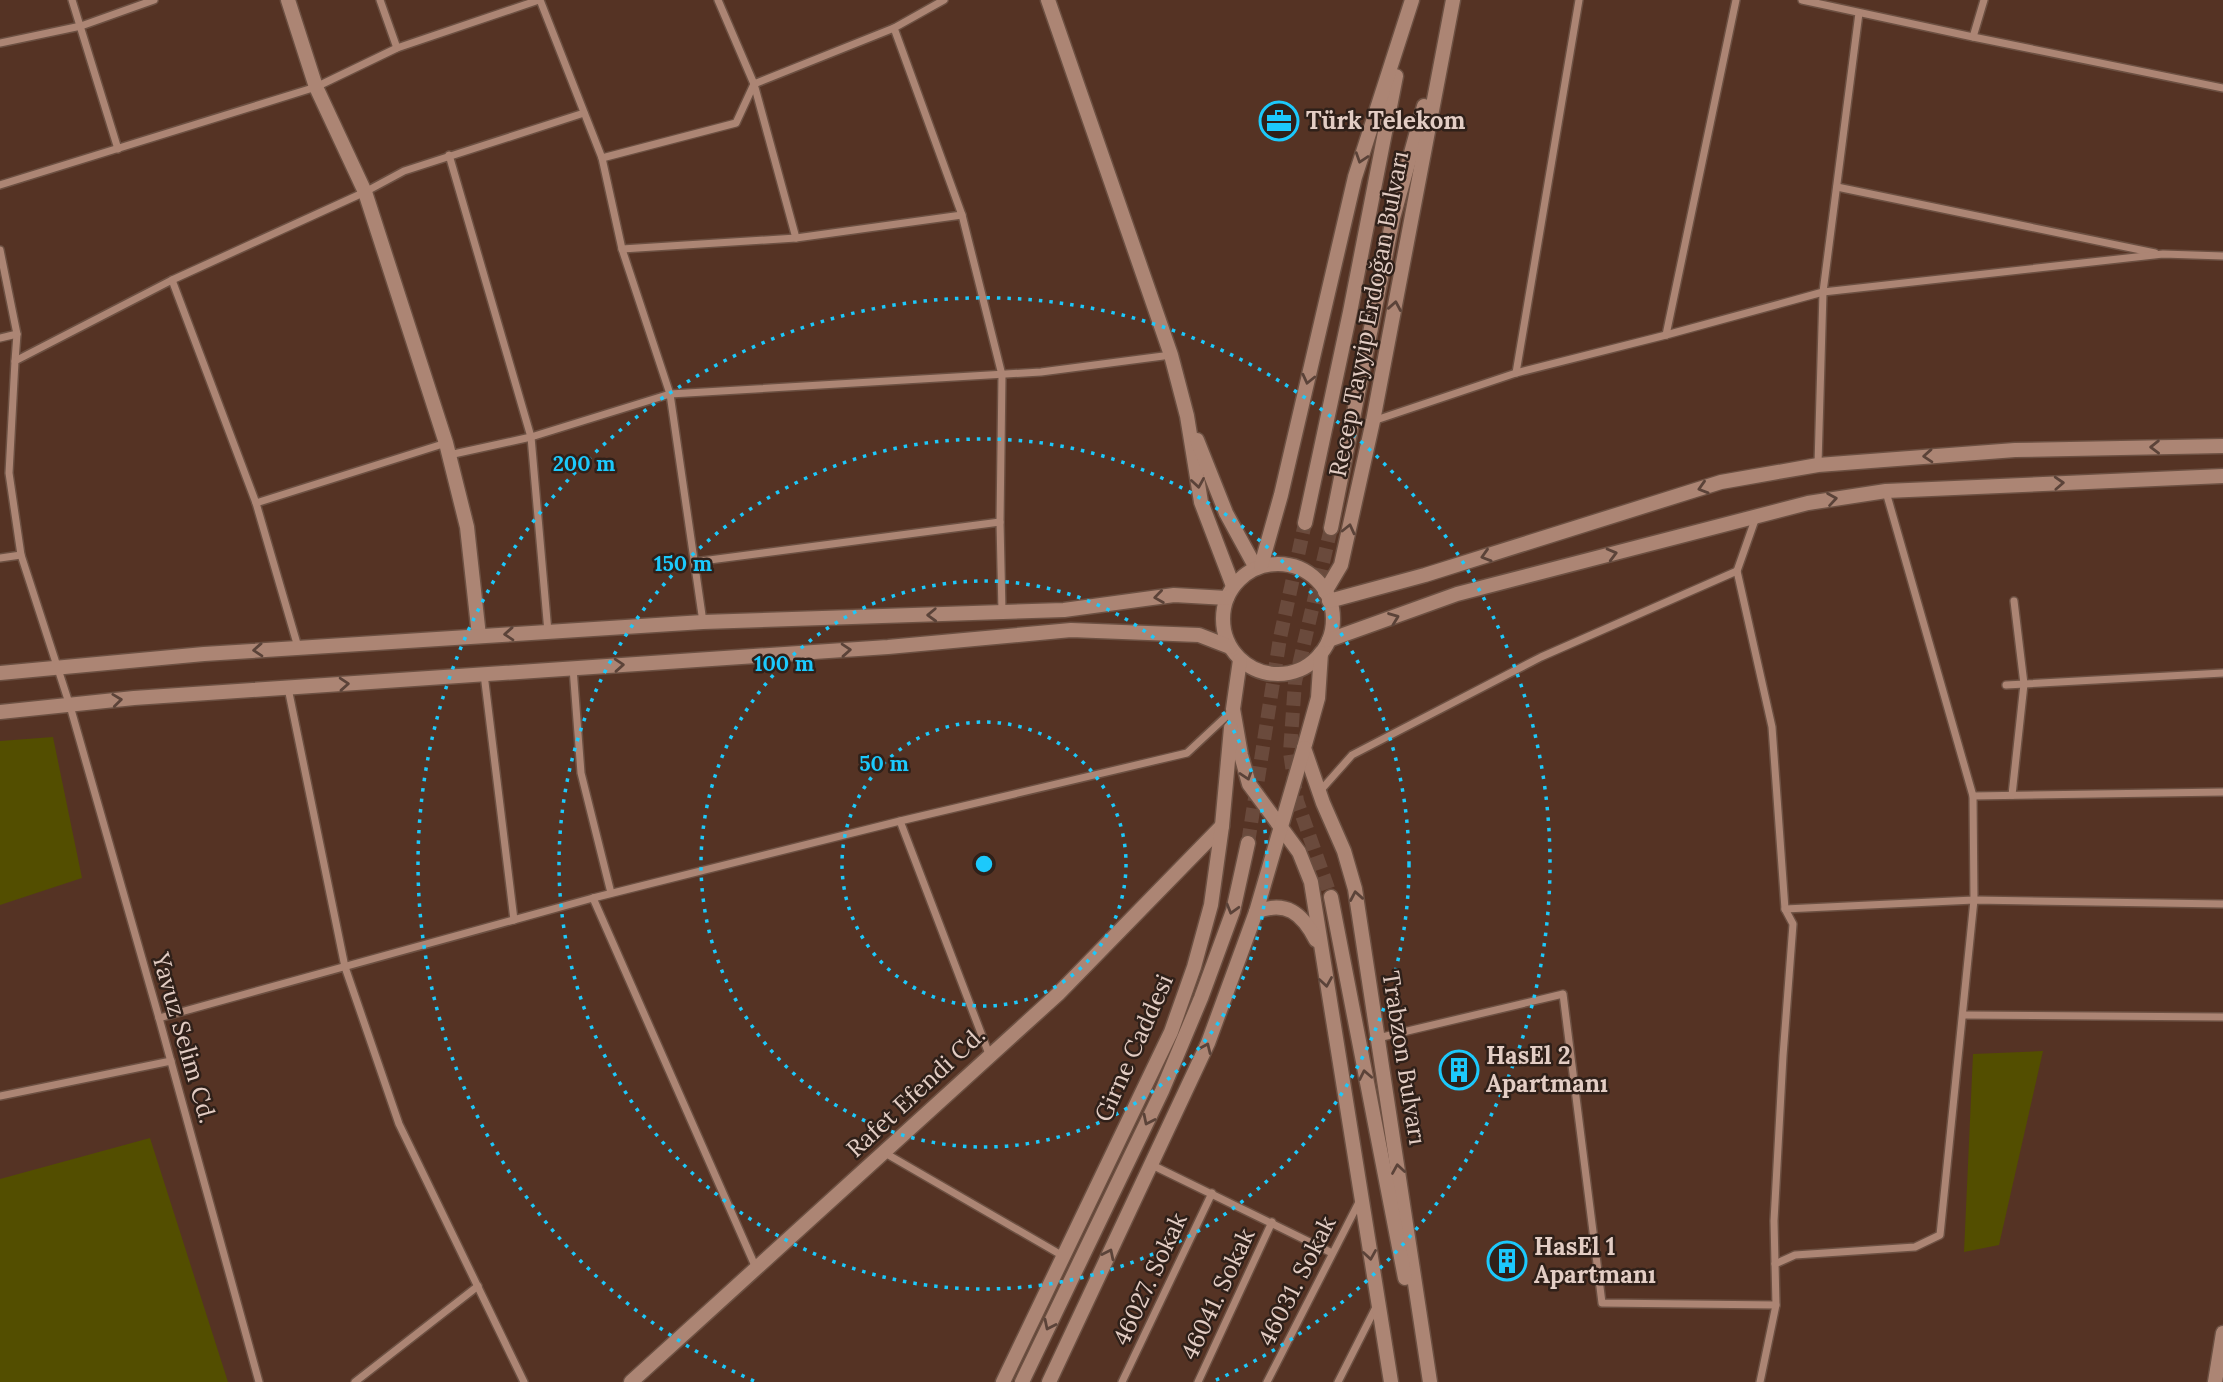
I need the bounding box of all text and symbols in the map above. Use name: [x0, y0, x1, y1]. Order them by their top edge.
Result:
office icon: Türk Telekom: [1258, 100, 1300, 142]
place label: Türk Telekom: [1306, 105, 1465, 136]
street label: Recep Tayyip Erdoğan Bulvarı: [1322, 148, 1415, 479]
one-way arrow: [1355, 152, 1369, 164]
one-way arrow: [1387, 300, 1402, 312]
one-way arrow: [1302, 373, 1316, 385]
one-way arrow: [2149, 440, 2160, 455]
one-way arrow: [1922, 449, 1933, 464]
text: 200 m: [553, 450, 615, 477]
one-way arrow: [2054, 476, 2065, 491]
one-way arrow: [1190, 477, 1205, 489]
one-way arrow: [1697, 480, 1709, 494]
one-way arrow: [1826, 492, 1838, 507]
one-way arrow: [1341, 523, 1355, 535]
one-way arrow: [1480, 548, 1492, 563]
one-way arrow: [1605, 548, 1617, 562]
text: 150 m: [654, 550, 712, 577]
one-way arrow: [1153, 589, 1165, 604]
one-way arrow: [927, 608, 938, 623]
one-way arrow: [1387, 612, 1399, 626]
one-way arrow: [504, 626, 515, 641]
one-way arrow: [252, 642, 263, 657]
one-way arrow: [841, 643, 852, 658]
text: 100 m: [754, 650, 814, 677]
one-way arrow: [614, 658, 625, 673]
one-way arrow: [338, 677, 349, 692]
one-way arrow: [111, 692, 122, 707]
text: 50 m: [859, 750, 909, 777]
one-way arrow: [1238, 768, 1253, 780]
centre of rings: [972, 852, 996, 876]
one-way arrow: [1349, 890, 1364, 902]
one-way arrow: [1226, 903, 1241, 915]
street label: Yavuz Selim Cd.: [145, 948, 224, 1127]
street label: Girne Caddesi: [1087, 969, 1180, 1126]
street label: Trabzon Bulvarı: [1375, 969, 1434, 1147]
one-way arrow: [1318, 976, 1333, 988]
street label: Rafet Efendi Cd.: [840, 1019, 992, 1164]
place label: HasEl 2 Apartmanı: [1486, 1040, 1608, 1099]
one-way arrow: [1198, 1043, 1212, 1055]
building icon: HasEl 2 Apartmanı: [1438, 1049, 1480, 1091]
one-way arrow: [1358, 1069, 1373, 1081]
one-way arrow: [1143, 1113, 1157, 1125]
one-way arrow: [1390, 1163, 1405, 1175]
street label: 46027. Sokak: [1105, 1208, 1194, 1350]
street label: 46031. Sokak: [1251, 1210, 1343, 1351]
street label: 46041. Sokak: [1174, 1223, 1262, 1364]
place label: HasEl 1 Apartmanı: [1534, 1231, 1656, 1290]
building icon: HasEl 1 Apartmanı: [1486, 1240, 1528, 1282]
one-way arrow: [1101, 1249, 1115, 1261]
one-way arrow: [1362, 1249, 1377, 1261]
one-way arrow: [1044, 1318, 1058, 1330]

